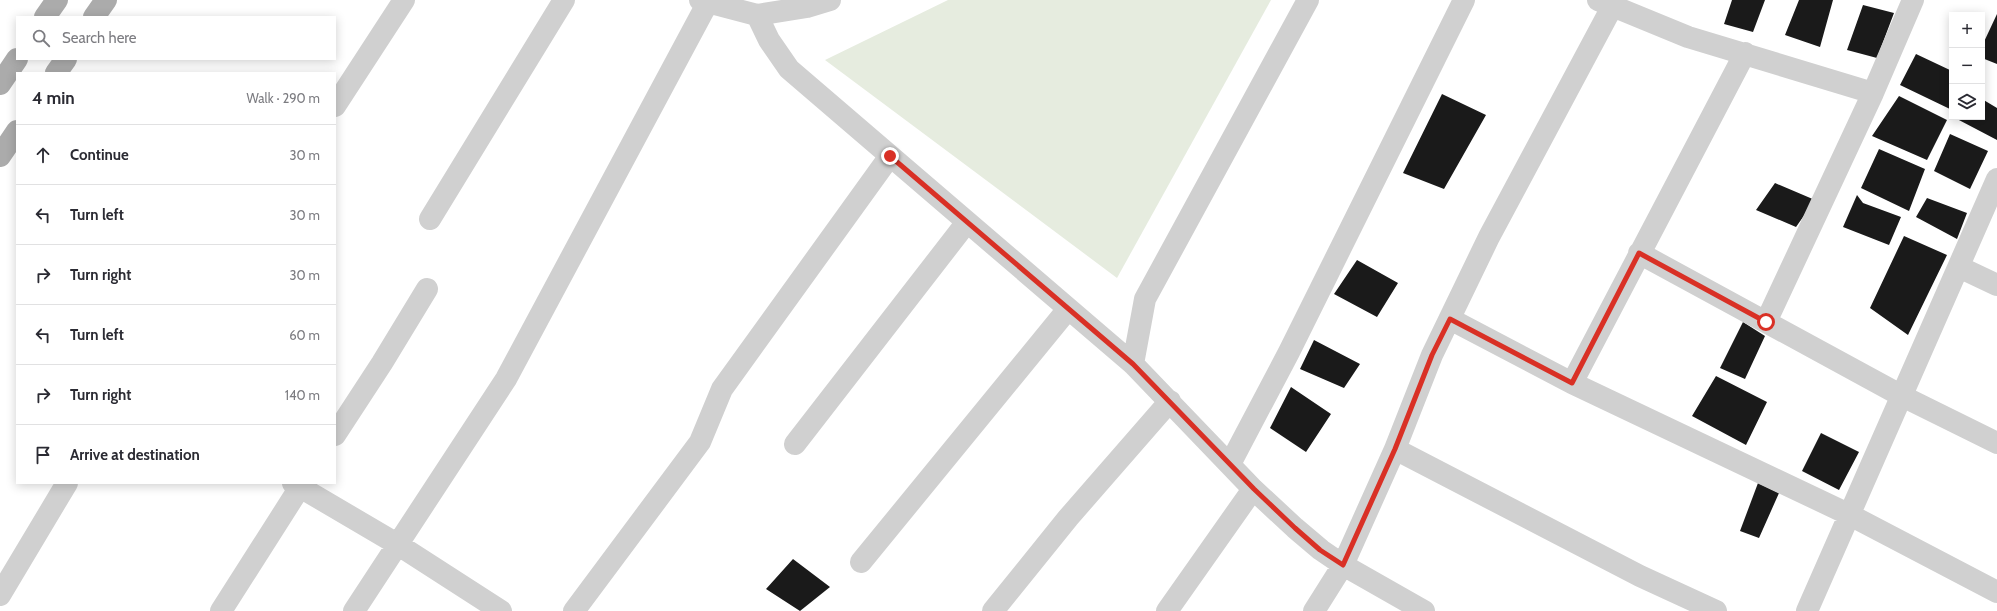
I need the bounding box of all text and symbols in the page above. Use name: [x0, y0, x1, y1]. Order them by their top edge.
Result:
map controls: [1949, 12, 1985, 120]
button: +: [1949, 12, 1985, 48]
search box: [16, 16, 336, 60]
icon: search: [30, 27, 52, 49]
text: Search here: [62, 29, 137, 47]
button: −: [1949, 48, 1985, 84]
button: layers: [1949, 84, 1985, 120]
text: 4 min: [32, 88, 75, 108]
text: Walk · 290 m: [247, 90, 320, 106]
icon: ahead: [32, 144, 54, 166]
text: Continue: [70, 146, 129, 164]
text: 30 m: [290, 147, 320, 163]
route end: [881, 147, 899, 165]
icon: left: [32, 204, 54, 226]
text: Turn left: [70, 206, 124, 224]
text: 30 m: [290, 207, 320, 223]
icon: right: [32, 264, 54, 286]
text: Turn right: [70, 266, 131, 284]
text: 30 m: [290, 267, 320, 283]
route start: [1757, 313, 1775, 331]
icon: left: [32, 324, 54, 346]
text: Turn left: [70, 326, 124, 344]
text: 60 m: [289, 327, 320, 343]
icon: right: [32, 384, 54, 406]
text: Turn right: [70, 386, 131, 404]
text: 140 m: [285, 387, 320, 403]
icon: arrive: [32, 444, 54, 466]
text: Arrive at destination: [70, 446, 200, 464]

